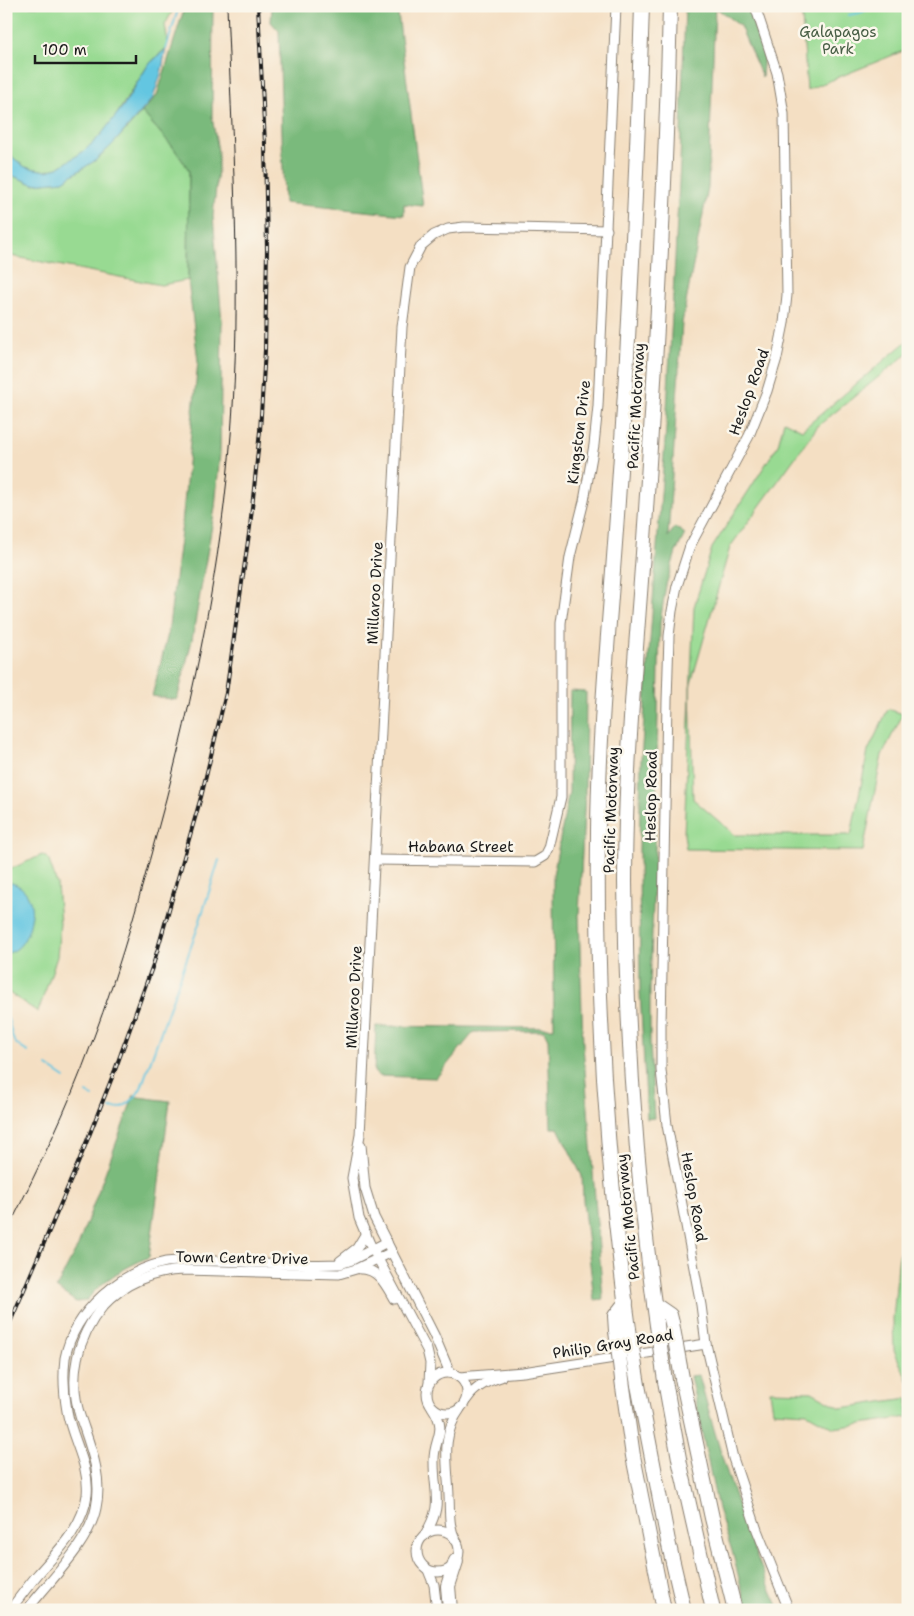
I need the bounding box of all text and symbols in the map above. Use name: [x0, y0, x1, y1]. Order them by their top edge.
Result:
park label: Galapagos Park: [799, 22, 877, 59]
scale bar: [35, 32, 136, 64]
text: 100 m: [42, 40, 87, 60]
street label: Pacific Motorway: [623, 342, 649, 470]
street label: Heslop Road: [724, 345, 774, 438]
street label: Kingston Drive: [563, 379, 595, 485]
street label: Millaroo Drive: [362, 541, 388, 645]
street label: Pacific Motorway: [599, 746, 623, 874]
street label: Heslop Road: [640, 750, 662, 842]
street label: Habana Street: [408, 837, 514, 857]
street label: Millaroo Drive: [341, 945, 367, 1049]
street label: Heslop Road: [676, 1150, 712, 1244]
street label: Pacific Motorway: [611, 1153, 645, 1281]
street label: Town Centre Drive: [175, 1247, 309, 1269]
street label: Philip Gray Road: [551, 1325, 675, 1363]

